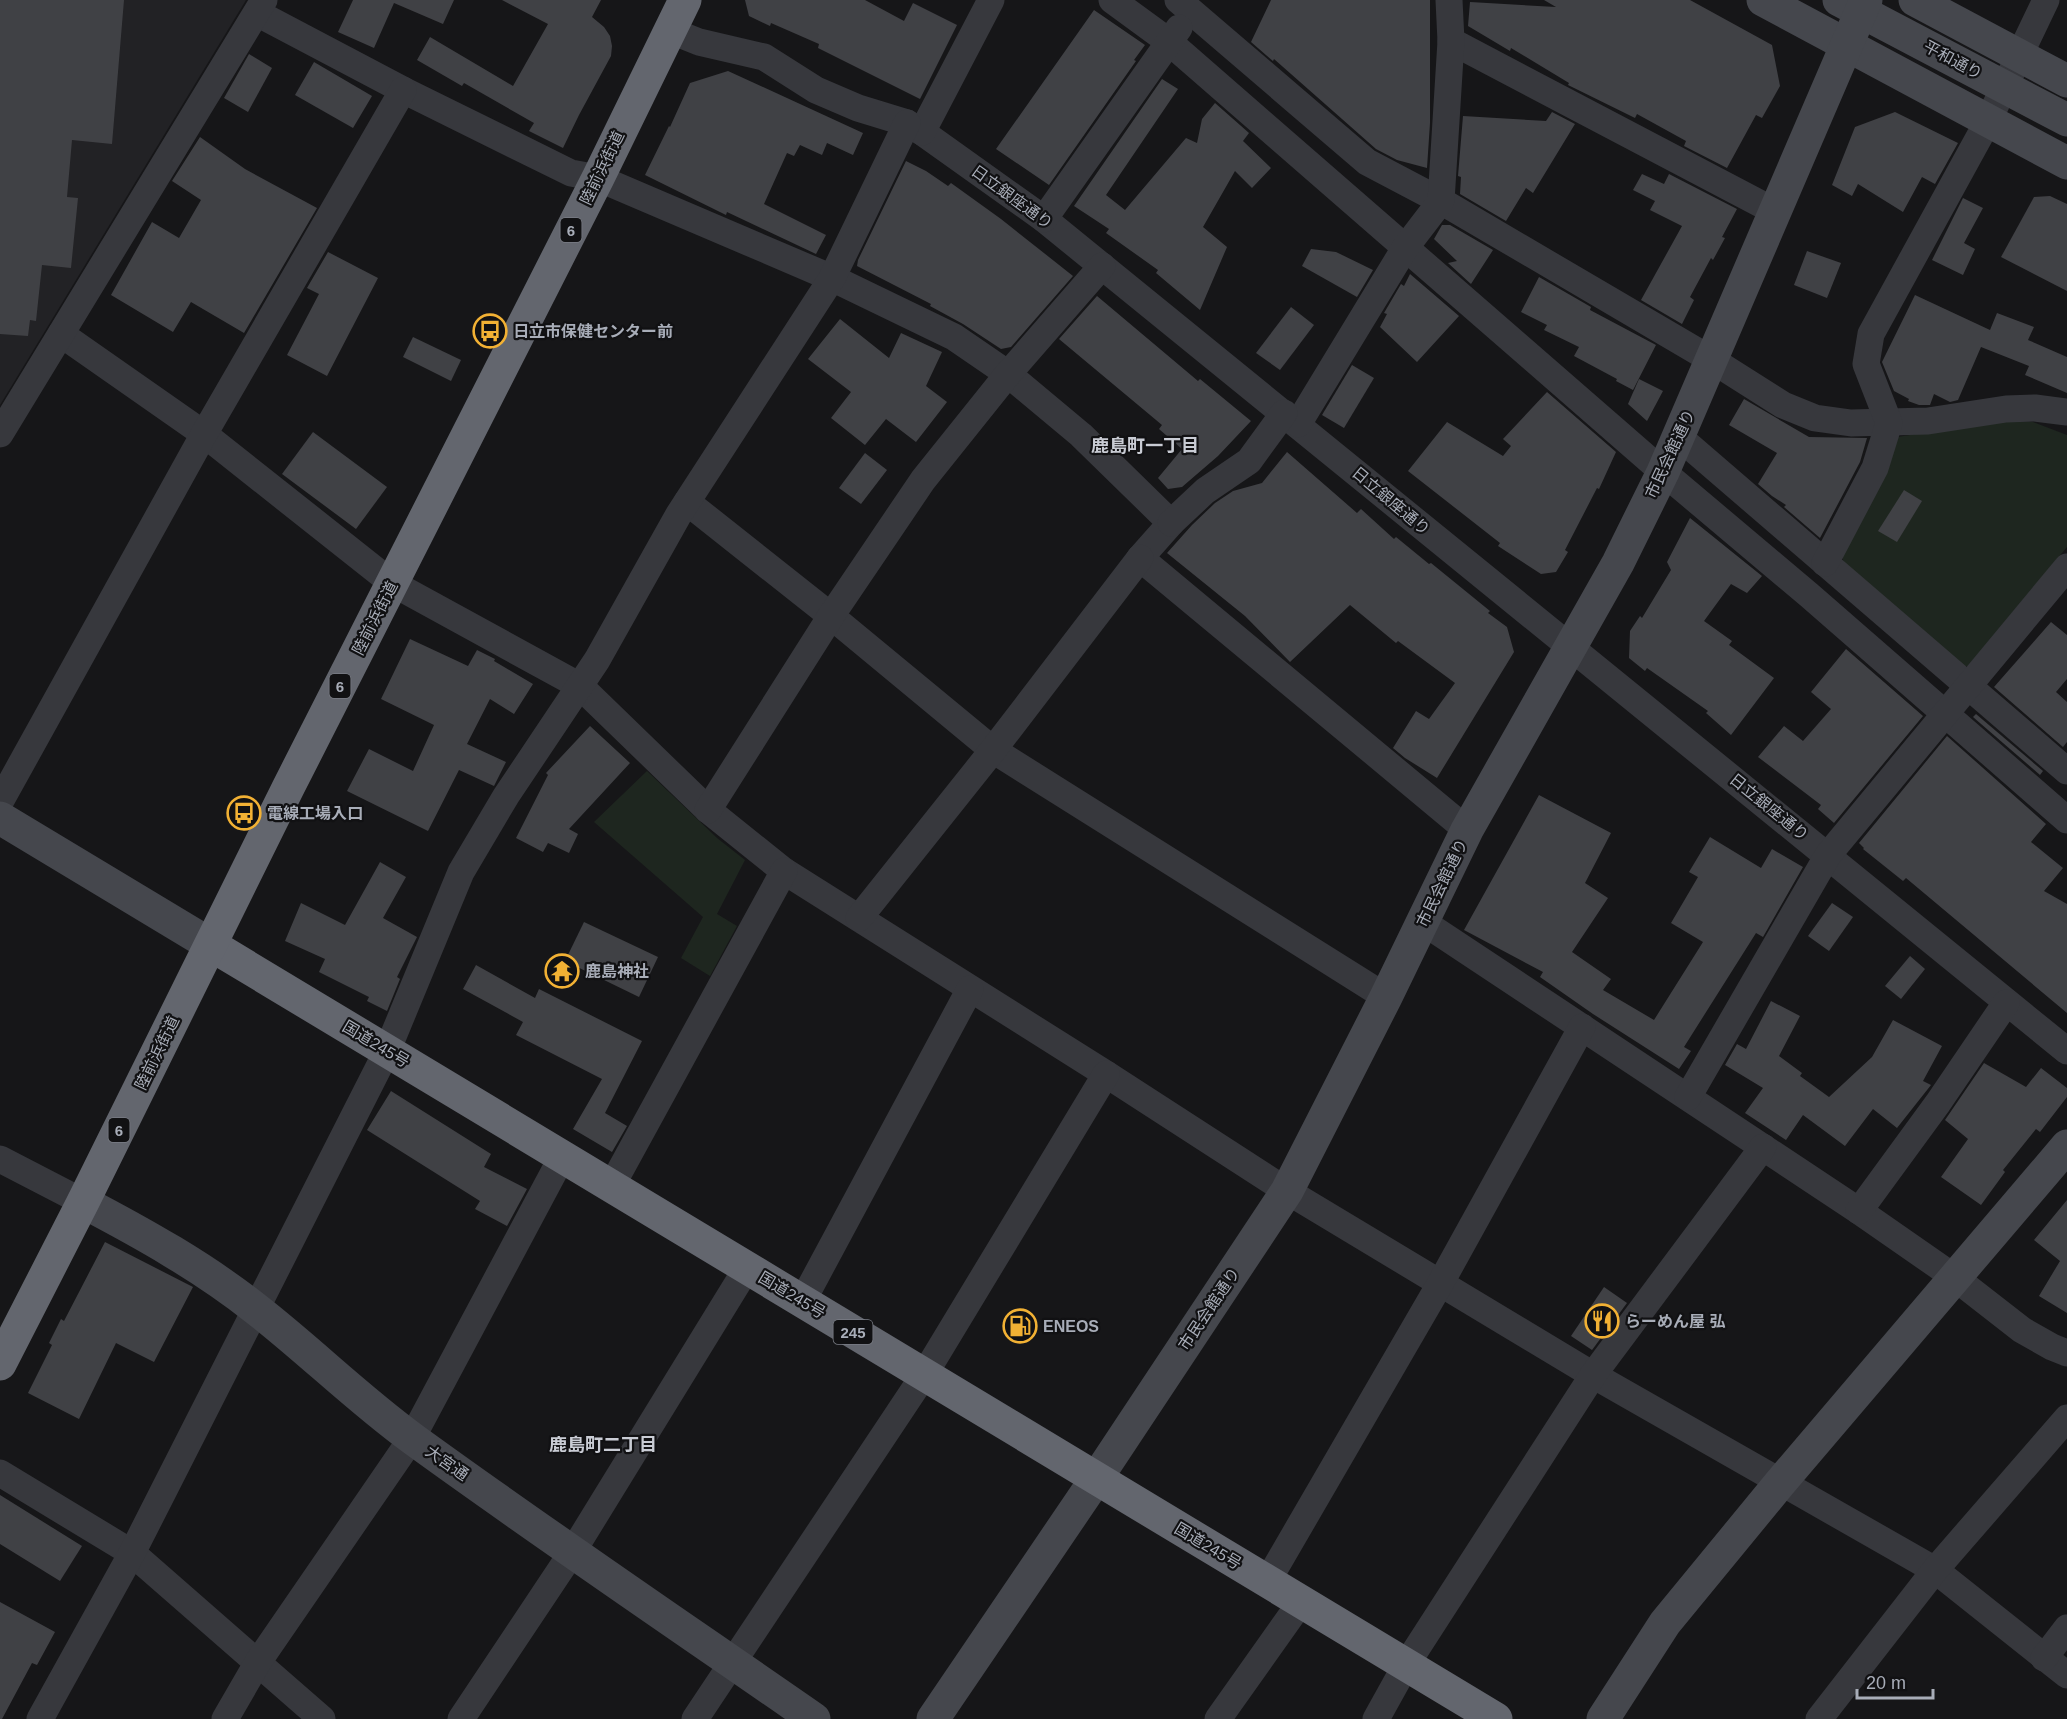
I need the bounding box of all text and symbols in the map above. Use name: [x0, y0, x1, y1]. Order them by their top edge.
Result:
street label: 平和通り: [1921, 37, 1985, 83]
street label: 陸前浜街道: [577, 128, 627, 208]
street label: 日立銀座通り: [968, 162, 1056, 232]
road number: 6: [560, 218, 582, 242]
bus stop icon: 日立市保健センター前: [472, 313, 508, 349]
place label: 日立市保健センター前: [513, 323, 673, 340]
street label: 市民会館通り: [1642, 407, 1698, 501]
district label: 鹿島町一丁目: [1091, 436, 1199, 456]
street label: 日立銀座通り: [1349, 464, 1433, 538]
street label: 陸前浜街道: [349, 578, 401, 658]
road number: 6: [330, 674, 350, 698]
street label: 日立銀座通り: [1726, 770, 1812, 844]
bus stop icon: 電線工場入口: [226, 795, 262, 831]
place label: 電線工場入口: [267, 805, 363, 822]
street label: 市民会館通り: [1413, 836, 1471, 930]
temple icon: 鹿島神社: [544, 953, 580, 989]
place label: 鹿島神社: [585, 962, 649, 980]
street label: 陸前浜街道: [132, 1013, 182, 1093]
street label: 国道245号: [340, 1017, 412, 1071]
road number: 6: [108, 1118, 130, 1142]
street label: 市民会館通り: [1175, 1264, 1243, 1354]
street label: 国道245号: [756, 1268, 828, 1322]
restaurant icon: らーめん屋 弘: [1584, 1303, 1620, 1339]
fuel station icon: ENEOS: [1002, 1308, 1038, 1344]
place label: らーめん屋 弘: [1625, 1313, 1725, 1330]
place label: ENEOS: [1043, 1318, 1099, 1335]
road number: 245: [834, 1320, 872, 1344]
district label: 鹿島町二丁目: [549, 1435, 657, 1455]
street label: 大宮通: [422, 1442, 472, 1484]
street label: 国道245号: [1172, 1519, 1244, 1573]
scale bar: [1857, 1662, 1934, 1700]
text: 20 m: [1866, 1673, 1906, 1693]

